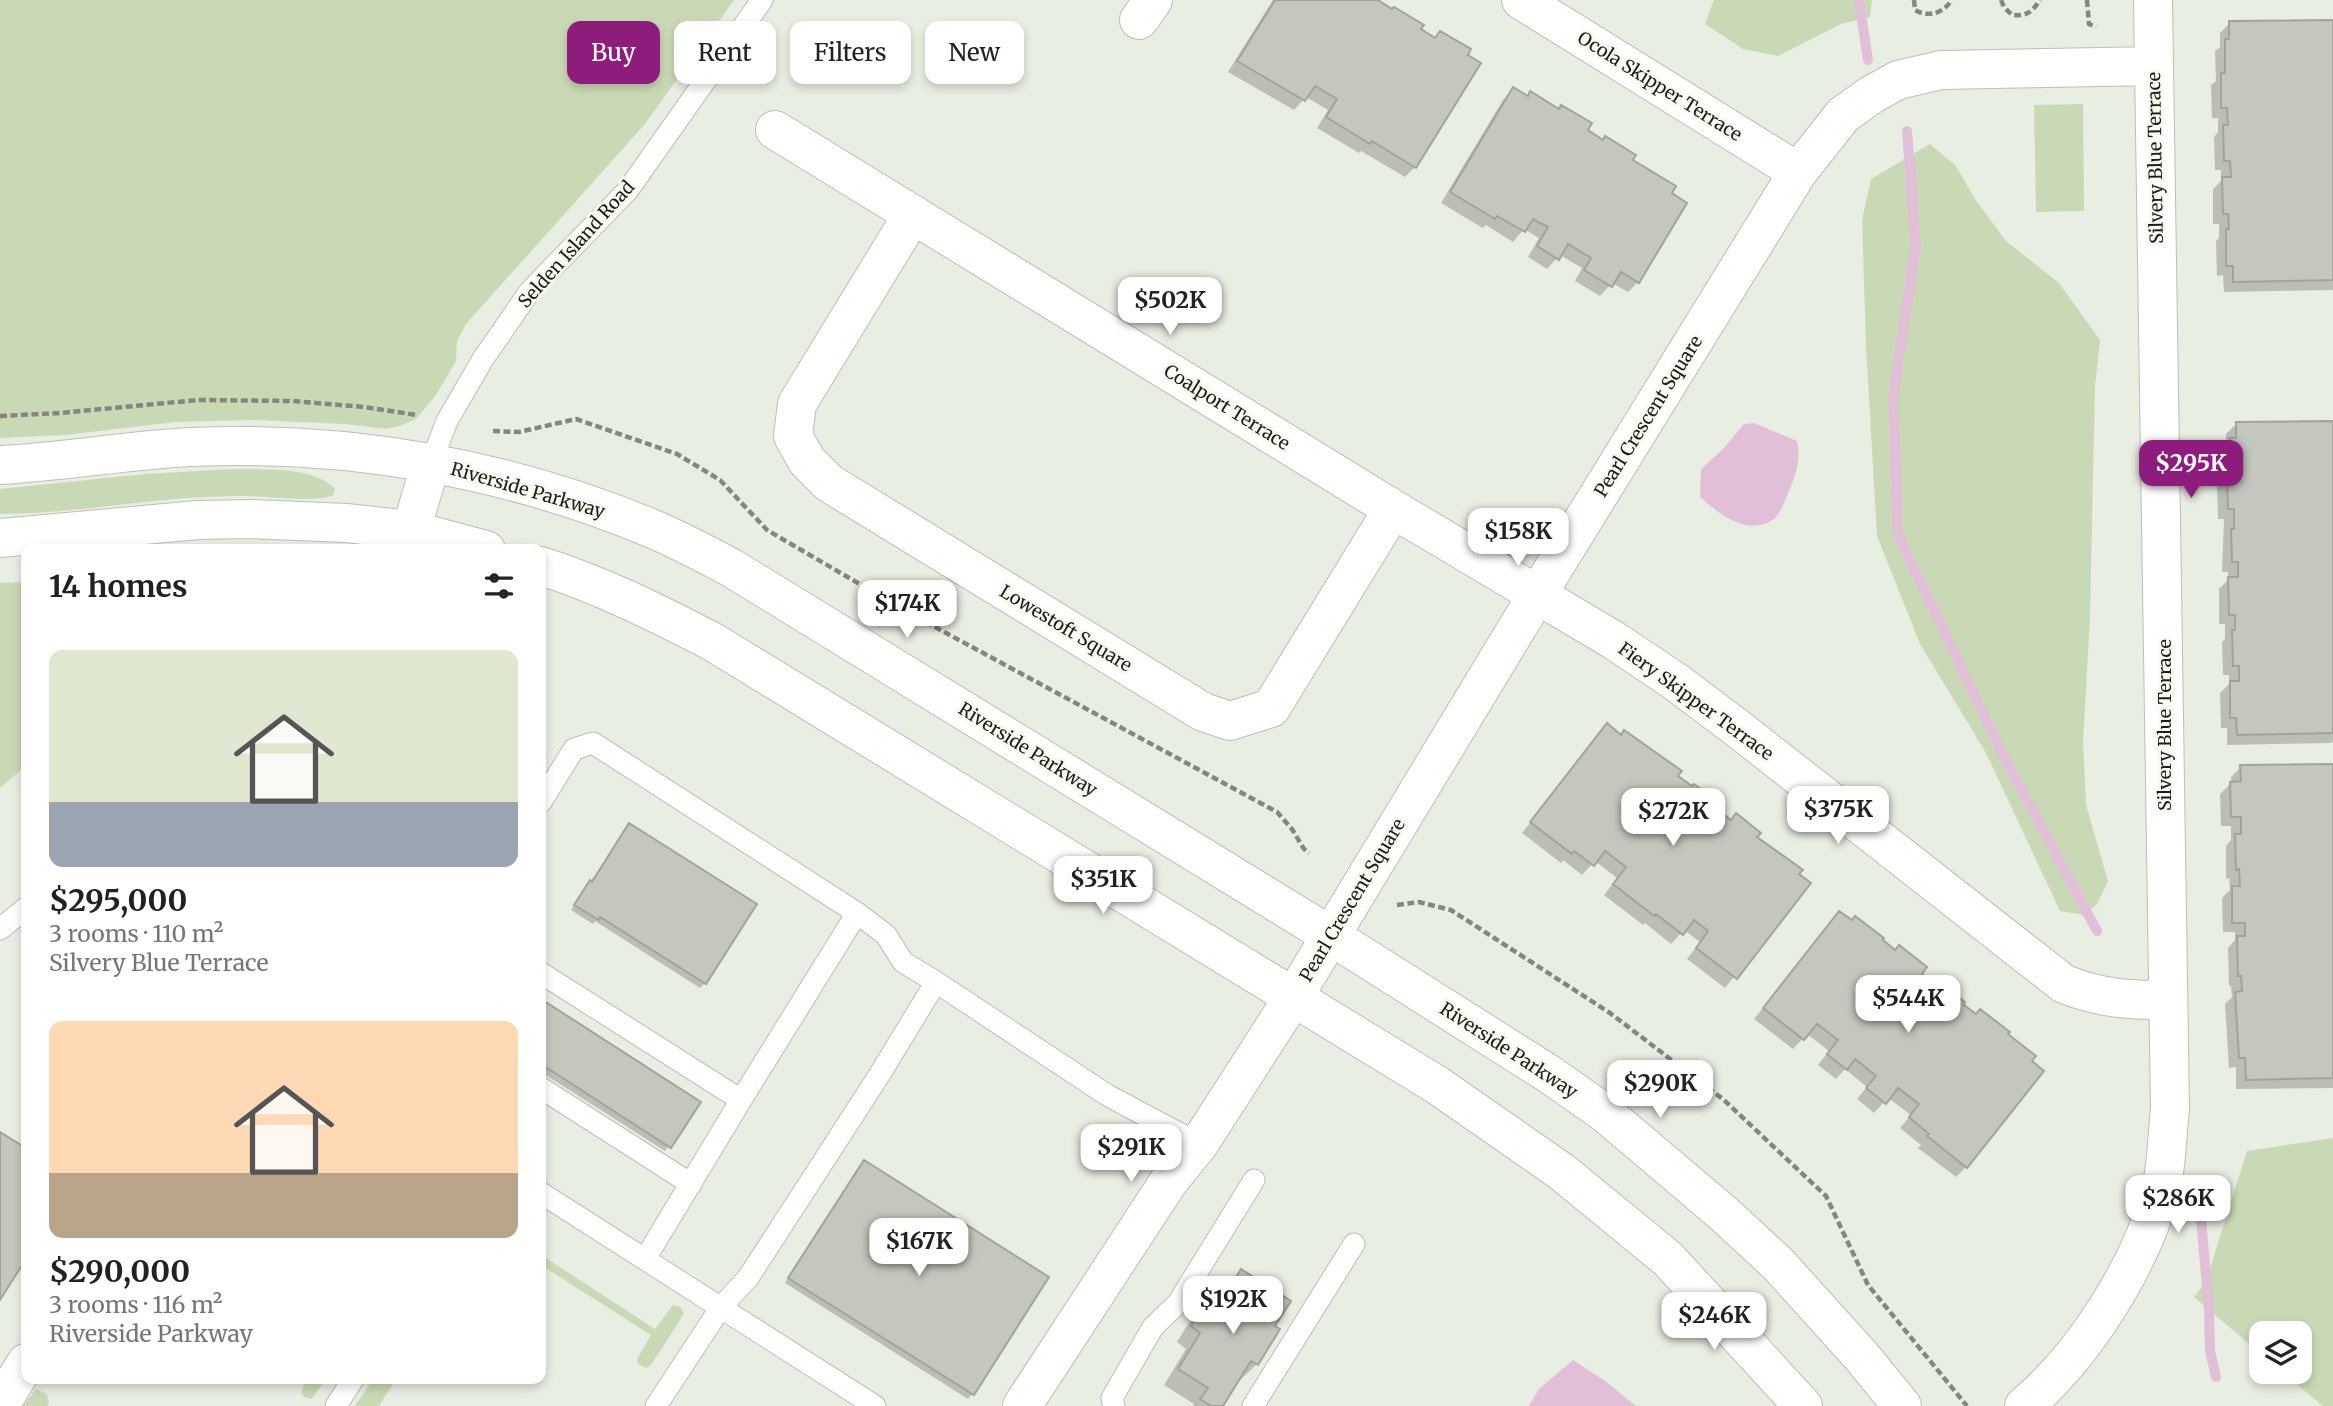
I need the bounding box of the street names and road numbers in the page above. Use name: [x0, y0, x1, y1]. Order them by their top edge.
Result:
street label: Ocola Skipper Terrace: [1573, 26, 1747, 146]
street label: Silvery Blue Terrace: [2142, 72, 2168, 244]
street label: Selden Island Road: [513, 175, 639, 312]
street label: Pearl Crescent Square: [1589, 331, 1707, 501]
street label: Coalport Terrace: [1160, 359, 1294, 455]
street label: Riverside Parkway: [448, 457, 608, 523]
street label: Lowestoft Square: [996, 579, 1136, 677]
street label: Fiery Skipper Terrace: [1614, 637, 1778, 765]
street label: Silvery Blue Terrace: [2153, 639, 2176, 811]
street label: Riverside Parkway: [954, 697, 1102, 801]
street label: Pearl Crescent Square: [1294, 814, 1410, 986]
street label: Riverside Parkway: [1436, 997, 1583, 1103]

